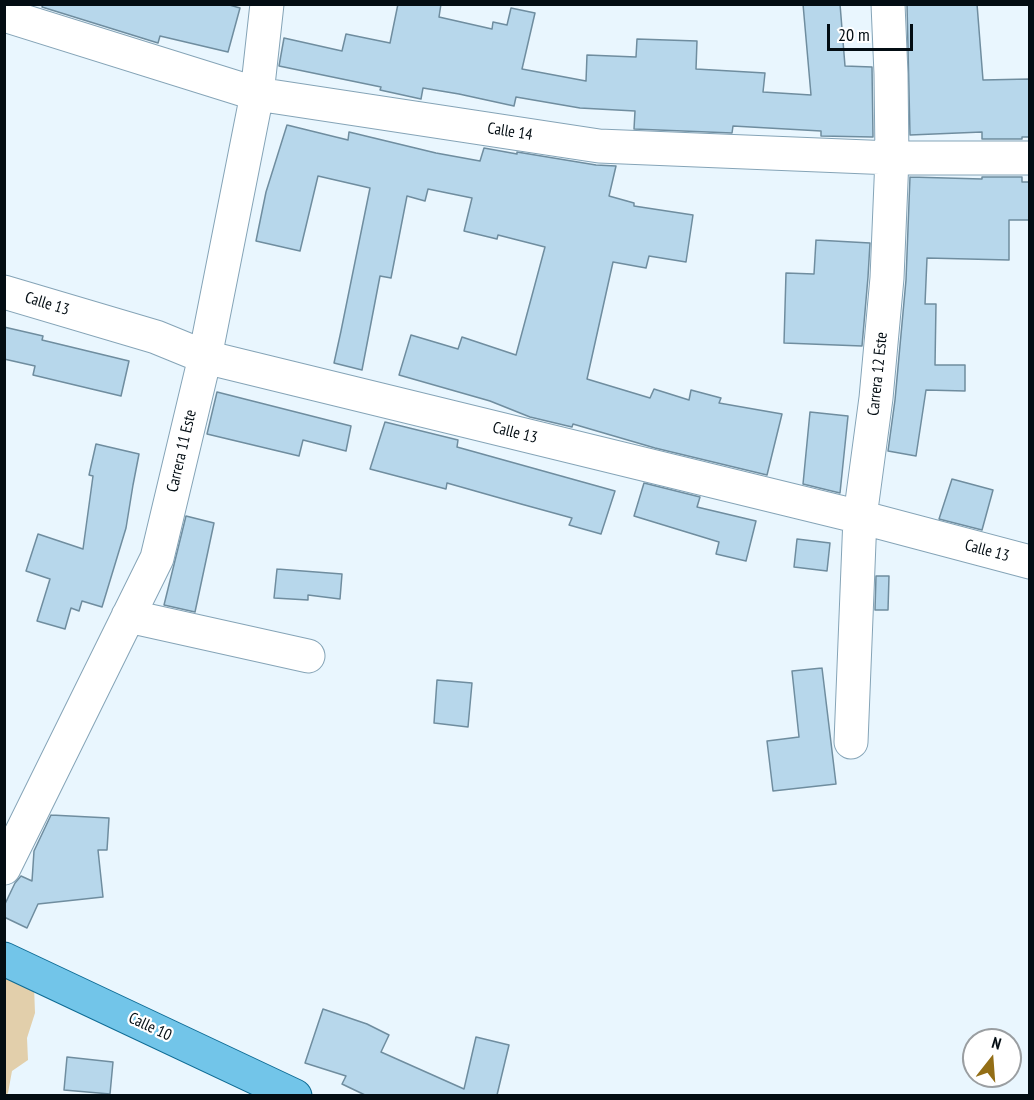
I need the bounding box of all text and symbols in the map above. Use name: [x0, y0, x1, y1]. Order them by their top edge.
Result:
scale bar: [830, 12, 916, 50]
text: 20 m: [838, 23, 870, 46]
street label: Calle 14: [486, 119, 534, 145]
street label: Calle 13: [22, 288, 72, 320]
street label: Carrera 12 Este: [864, 331, 892, 417]
street label: Carrera 11 Este: [163, 408, 201, 494]
street label: Calle 13: [491, 418, 539, 448]
street label: Calle 13: [963, 536, 1011, 566]
street label: Calle 10: [125, 1009, 175, 1045]
north arrow: [962, 1028, 1022, 1088]
text: N: [990, 1032, 1004, 1054]

